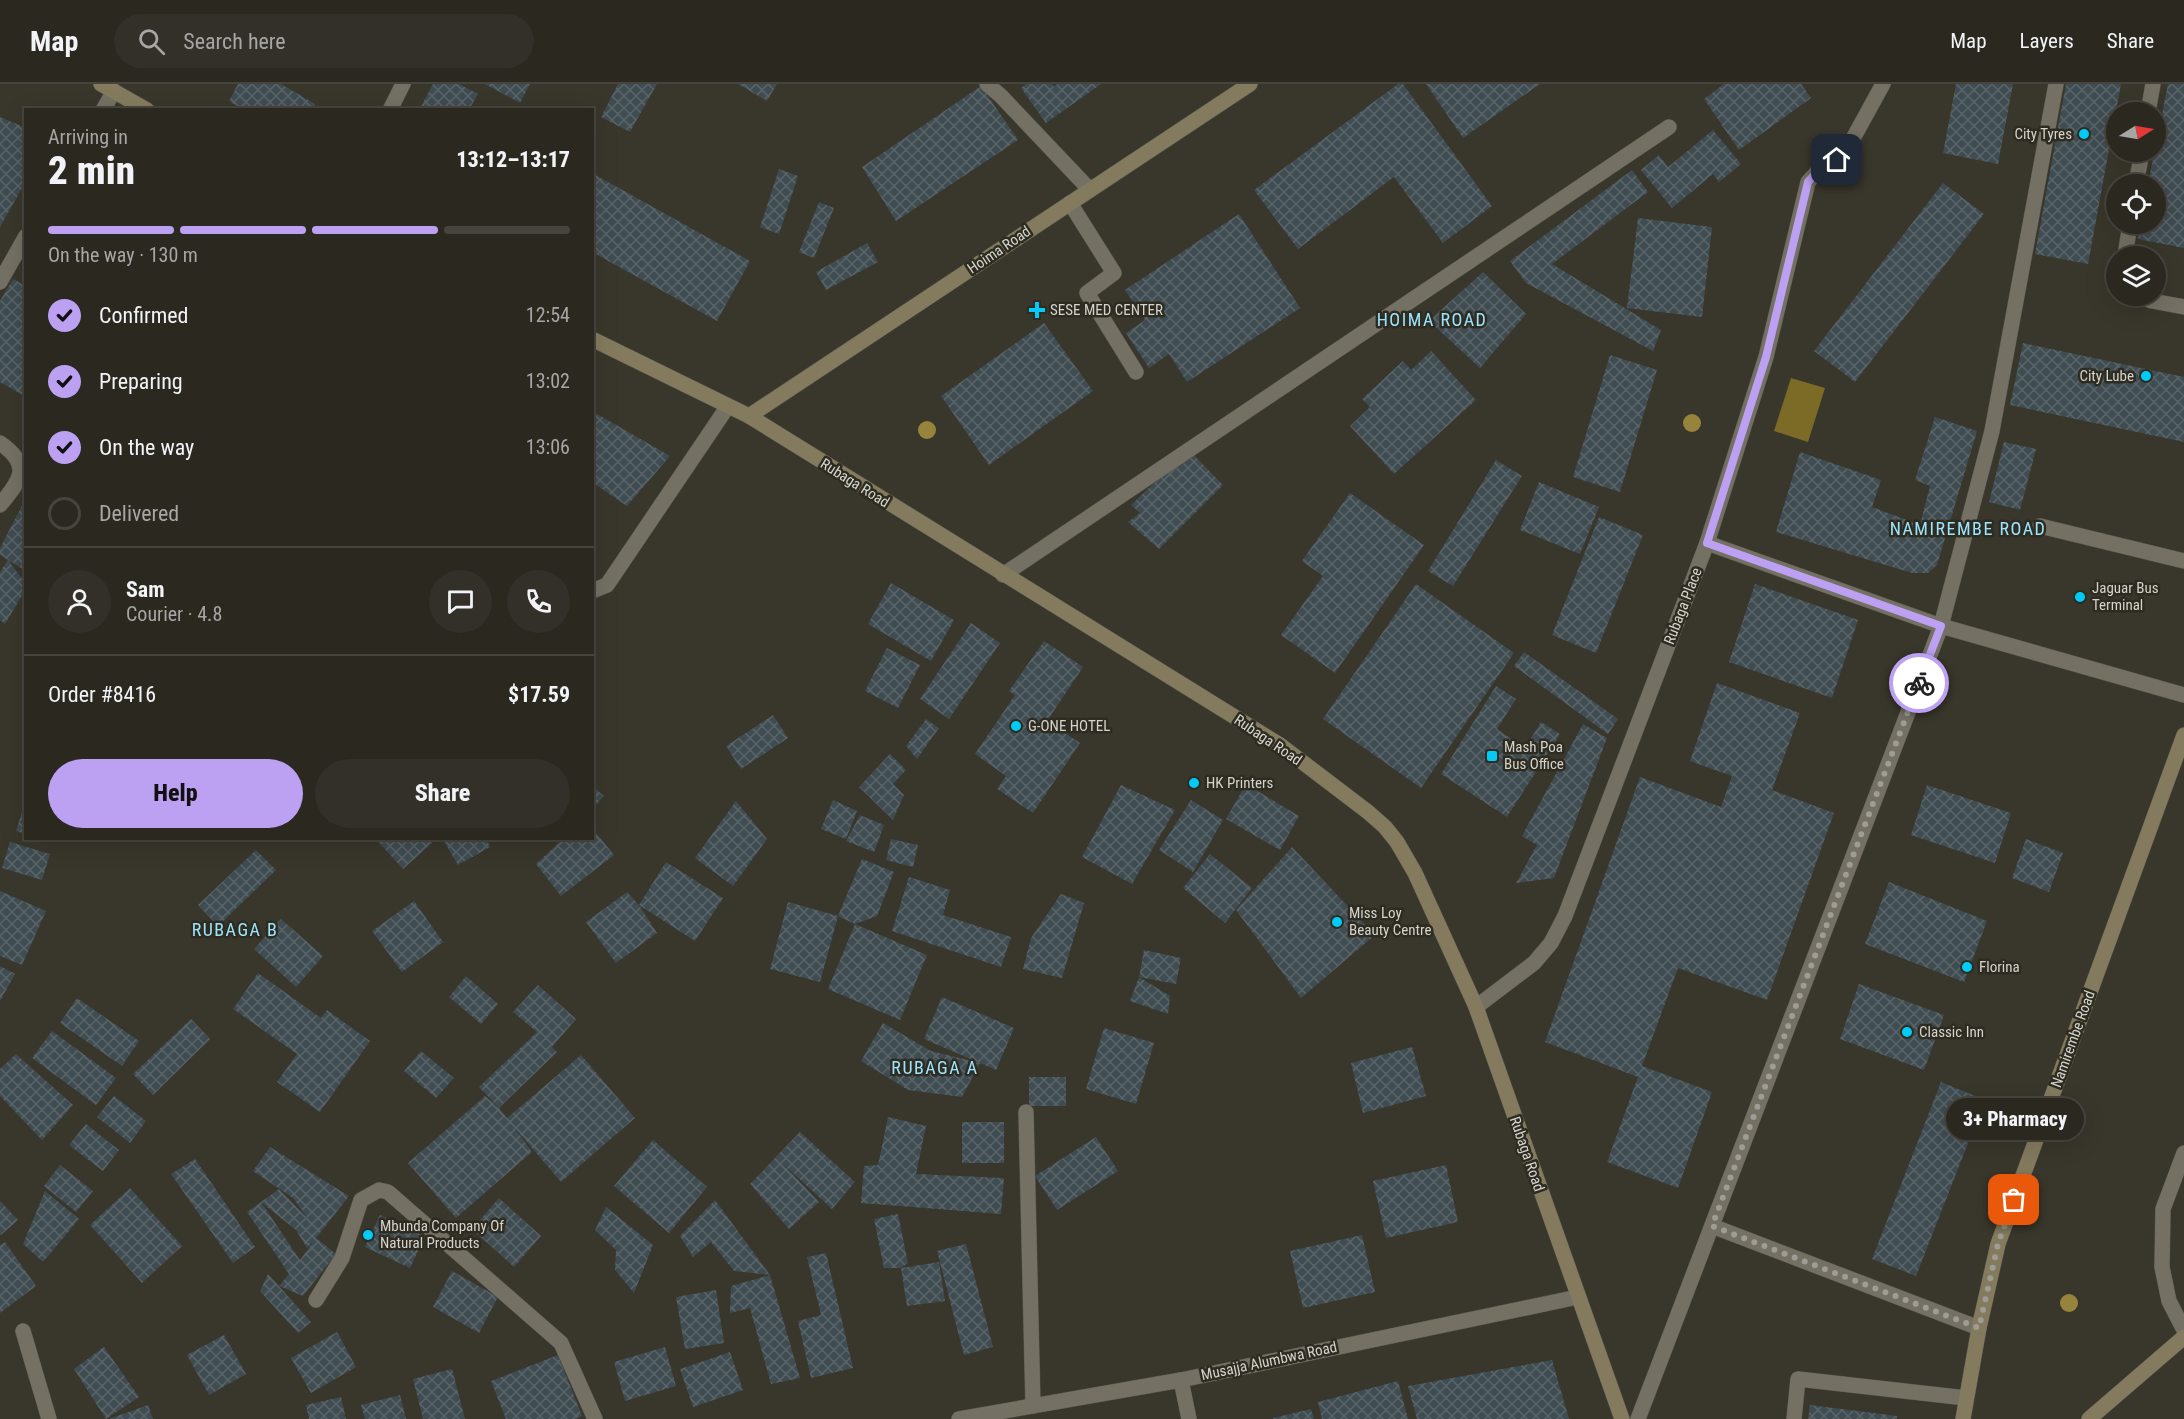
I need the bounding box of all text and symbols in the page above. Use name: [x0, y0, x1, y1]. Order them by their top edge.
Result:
search box: [114, 14, 534, 68]
text: Map: [30, 25, 78, 58]
icon: search: [135, 25, 168, 58]
text: Search here: [183, 29, 286, 54]
text: Map: [1950, 29, 1987, 53]
text: Layers: [2020, 29, 2074, 53]
text: Share: [2107, 29, 2154, 53]
north arrow: [2106, 102, 2166, 162]
map controls: [2106, 102, 2166, 306]
text: Arriving in: [48, 125, 128, 149]
place label: City Tyres: [2014, 125, 2072, 143]
marker: City Tyres: [2077, 127, 2091, 141]
pin: [1811, 134, 1862, 185]
icon: home: [1820, 143, 1853, 176]
text: 13:12–13:17: [456, 147, 570, 172]
text: 2 min: [48, 148, 135, 194]
button: locate: [2106, 174, 2166, 234]
street label: Hoima Road: [964, 222, 1034, 278]
text: On the way · 130 m: [48, 243, 198, 267]
button: layers: [2106, 246, 2166, 306]
icon: check: [48, 299, 81, 332]
marker: SESE MED CENTER: [1028, 301, 1046, 319]
place label: SESE MED CENTER: [1050, 301, 1163, 319]
text: Confirmed: [99, 303, 188, 328]
text: 12:54: [526, 303, 570, 327]
district label: HOIMA ROAD: [1377, 309, 1487, 330]
icon: check: [48, 365, 81, 398]
place label: City Lube: [2079, 367, 2134, 385]
text: Preparing: [99, 369, 183, 394]
text: 13:02: [526, 369, 570, 393]
marker: City Lube: [2139, 369, 2153, 383]
icon: check: [48, 431, 81, 464]
text: On the way: [99, 435, 194, 460]
text: 13:06: [526, 435, 570, 459]
street label: Rubaga Road: [817, 455, 893, 511]
text: Delivered: [99, 501, 179, 526]
district label: NAMIREMBE ROAD: [1890, 518, 2046, 539]
street label: Rubaga Place: [1660, 565, 1706, 647]
button: person: [48, 570, 111, 633]
button: chat: [429, 570, 492, 633]
button: phone: [507, 570, 570, 633]
text: Sam: [126, 577, 165, 602]
place label: Jaguar Bus Terminal: [2092, 579, 2159, 614]
marker: Jaguar Bus Terminal: [2073, 590, 2087, 604]
text: Courier · 4.8: [126, 602, 222, 626]
courier: [1889, 653, 1949, 713]
icon: bike: [1903, 667, 1936, 700]
text: Order #8416: [48, 682, 156, 707]
text: $17.59: [508, 682, 570, 707]
street label: Rubaga Road: [1231, 711, 1305, 769]
place label: G-ONE HOTEL: [1028, 717, 1110, 735]
marker: G-ONE HOTEL: [1009, 719, 1023, 733]
place label: Mash Poa Bus Office: [1504, 738, 1564, 773]
marker: Mash Poa Bus Office: [1485, 749, 1499, 763]
button: Help: [48, 759, 303, 828]
button: Share: [315, 759, 570, 828]
place label: HK Printers: [1206, 774, 1274, 792]
marker: HK Printers: [1187, 776, 1201, 790]
place label: Miss Loy Beauty Centre: [1349, 904, 1432, 939]
marker: Miss Loy Beauty Centre: [1330, 915, 1344, 929]
district label: RUBAGA B: [192, 919, 278, 940]
place label: Florina: [1979, 958, 2020, 976]
marker: Florina: [1960, 960, 1974, 974]
street label: Namirembe Road: [2047, 988, 2099, 1090]
place label: Classic Inn: [1919, 1023, 1984, 1041]
marker: Classic Inn: [1900, 1025, 1914, 1039]
district label: RUBAGA A: [891, 1057, 979, 1078]
callout: 3+ Pharmacy: [1945, 1098, 2083, 1140]
text: 3+ Pharmacy: [1963, 1107, 2067, 1131]
street label: Rubaga Road: [1506, 1114, 1548, 1194]
pin: [1988, 1174, 2039, 1225]
icon: bag: [1997, 1183, 2030, 1216]
place label: Mbunda Company Of Natural Products: [380, 1217, 504, 1252]
marker: Mbunda Company Of Natural Products: [361, 1228, 375, 1242]
street label: Musajja Alumbwa Road: [1199, 1338, 1339, 1384]

